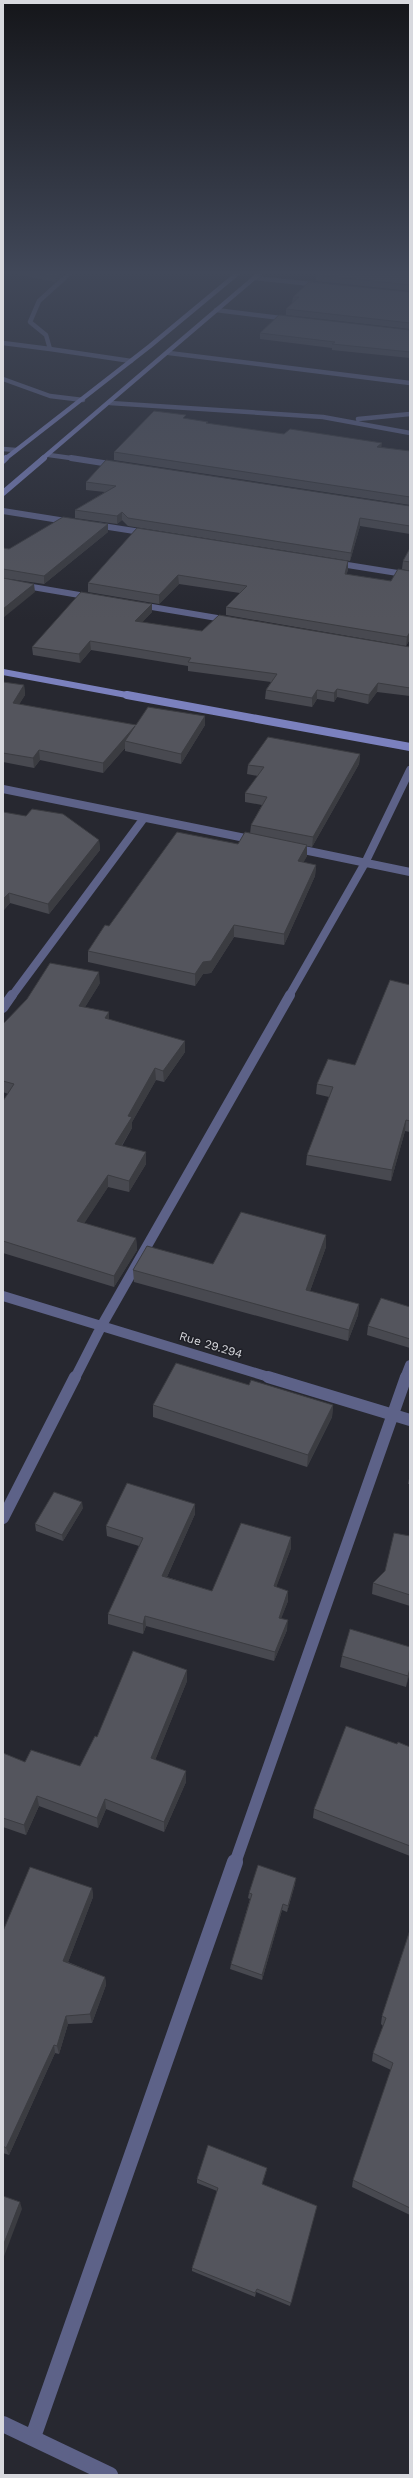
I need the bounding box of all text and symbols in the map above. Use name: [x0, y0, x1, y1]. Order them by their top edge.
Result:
street label: Rue 29.294: [178, 1329, 244, 1361]

